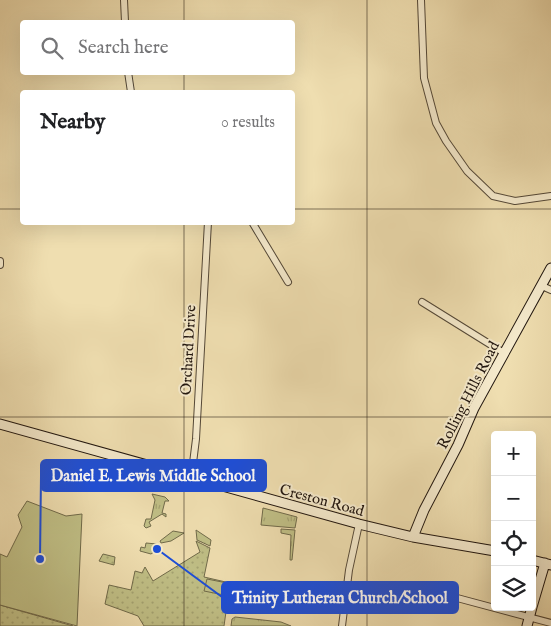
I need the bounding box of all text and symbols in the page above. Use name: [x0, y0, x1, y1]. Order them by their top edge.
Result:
search box: [20, 20, 295, 75]
icon: search: [38, 34, 66, 62]
text: Search here: [78, 36, 169, 60]
text: Nearby: [40, 109, 105, 136]
text: 0 results: [221, 113, 275, 133]
street label: Orchard Drive: [177, 304, 200, 396]
street label: Rolling Hills Road: [433, 337, 504, 452]
map controls: [491, 431, 536, 611]
button: +: [491, 431, 536, 476]
callout: Daniel E. Lewis Middle School: [41, 460, 266, 491]
text: Daniel E. Lewis Middle School: [50, 467, 256, 487]
button: −: [491, 476, 536, 521]
street label: Creston Road: [278, 480, 367, 521]
button: locate: [491, 521, 536, 566]
button: layers: [491, 566, 536, 611]
callout: Trinity Lutheran Church/School: [222, 582, 458, 613]
text: Trinity Lutheran Church/School: [231, 589, 449, 609]

